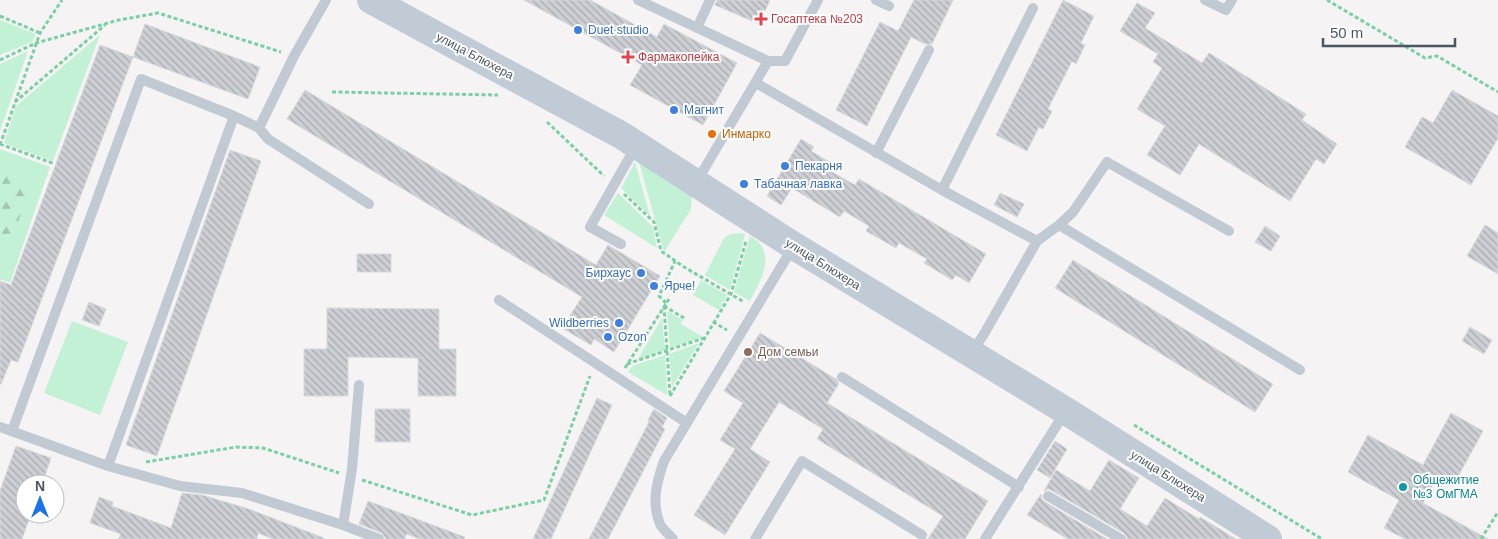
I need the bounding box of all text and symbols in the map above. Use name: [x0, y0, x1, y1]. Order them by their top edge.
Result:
place label: Госаптека №203: [771, 12, 863, 26]
marker: Госаптека №203: [755, 13, 767, 25]
scale bar: [1323, 15, 1456, 47]
place label: Duet studio: [588, 23, 649, 37]
marker: Duet studio: [572, 24, 584, 36]
text: 50 m: [1330, 24, 1363, 41]
street label: улица Блюхера: [434, 30, 516, 82]
place label: Фармакопейка: [638, 50, 720, 64]
marker: Фармакопейка: [622, 51, 634, 63]
place label: Магнит: [684, 103, 725, 117]
marker: Магнит: [668, 104, 680, 116]
place label: Инмарко: [722, 127, 771, 141]
marker: Инмарко: [706, 128, 718, 140]
place label: Пекарня: [795, 159, 842, 173]
marker: Пекарня: [779, 160, 791, 172]
place label: Табачная лавка: [754, 177, 842, 191]
marker: Табачная лавка: [738, 178, 750, 190]
street label: улица Блюхера: [783, 235, 863, 293]
place label: Бирхаус: [586, 266, 631, 280]
marker: Бирхаус: [635, 267, 647, 279]
place label: Ярче!: [664, 279, 695, 293]
marker: Ярче!: [648, 280, 660, 292]
place label: Wildberries: [549, 316, 609, 330]
marker: Wildberries: [613, 317, 625, 329]
place label: Ozon: [618, 330, 647, 344]
marker: Ozon: [602, 331, 614, 343]
place label: Дом семьи: [758, 345, 818, 359]
marker: Дом семьи: [742, 346, 754, 358]
street label: улица Блюхера: [1128, 447, 1208, 505]
place label: Общежитие №3 ОмГМА: [1413, 473, 1479, 501]
north arrow: [15, 474, 65, 524]
text: N: [35, 478, 45, 494]
marker: Общежитие №3 ОмГМА: [1397, 481, 1409, 493]

